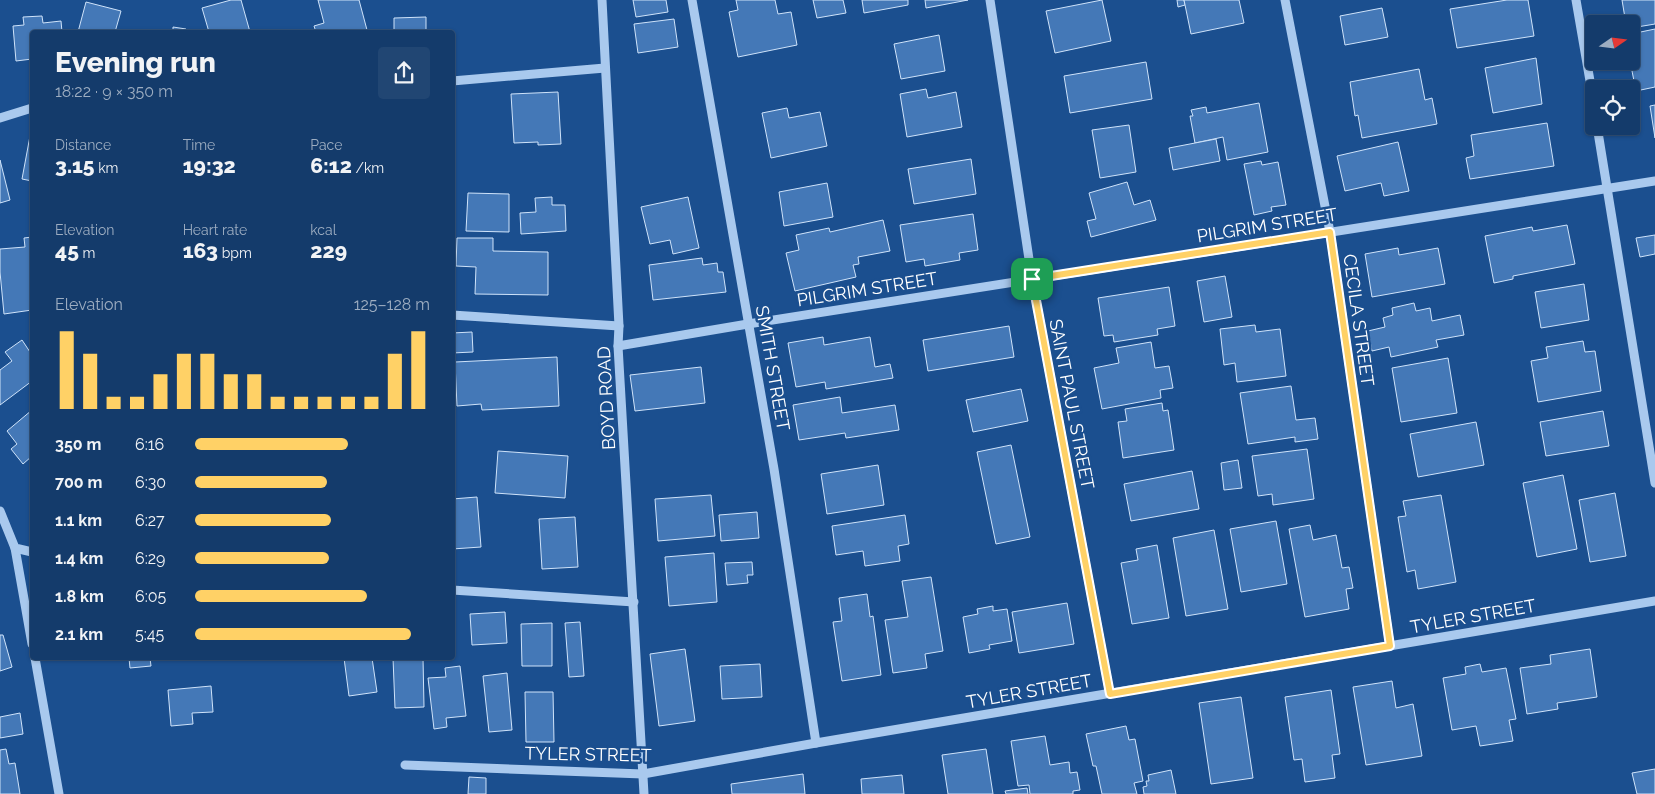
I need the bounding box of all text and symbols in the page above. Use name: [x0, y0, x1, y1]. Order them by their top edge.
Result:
north arrow: [1585, 15, 1640, 70]
map controls: [1585, 15, 1640, 135]
text: Evening run: [55, 46, 216, 79]
button: share: [378, 47, 430, 99]
button: locate: [1585, 80, 1640, 135]
text: 18:22 · 9 × 350 m: [55, 82, 173, 101]
text: Distance: [55, 137, 111, 153]
text: Time: [183, 137, 215, 153]
text: Pace: [310, 137, 342, 153]
text: 3.15: [55, 153, 95, 178]
text: 19:32: [183, 153, 236, 178]
text: 6:12: [310, 153, 352, 178]
text: km: [95, 160, 118, 176]
text: /km: [352, 160, 384, 176]
street label: PILGRIM STREET: [1195, 204, 1339, 246]
text: Elevation: [55, 222, 114, 238]
text: Heart rate: [183, 222, 247, 238]
text: kcal: [310, 222, 337, 238]
text: 45: [55, 238, 79, 263]
text: 163: [183, 238, 218, 263]
text: 229: [310, 238, 347, 263]
text: m: [79, 245, 95, 261]
text: bpm: [218, 245, 252, 261]
street label: CECILA STREET: [1339, 253, 1379, 387]
pin: [1011, 258, 1053, 300]
icon: arrive: [1018, 265, 1046, 293]
street label: PILGRIM STREET: [795, 268, 939, 310]
text: Elevation: [55, 295, 123, 314]
text: 125–128 m: [354, 295, 430, 314]
street label: SMITH STREET: [752, 304, 794, 432]
street label: SAINT PAUL STREET: [1045, 317, 1099, 491]
street label: BOYD ROAD: [593, 346, 619, 450]
text: 350 m: [55, 435, 101, 454]
text: 6:16: [135, 435, 164, 454]
text: 700 m: [55, 473, 102, 492]
text: 6:30: [135, 473, 166, 492]
text: 1.1 km: [55, 511, 102, 530]
text: 6:27: [135, 511, 165, 530]
text: 1.4 km: [55, 549, 103, 568]
text: 6:29: [135, 549, 165, 568]
text: 1.8 km: [55, 587, 104, 606]
text: 6:05: [135, 587, 166, 606]
street label: TYLER STREET: [1409, 595, 1537, 637]
text: 2.1 km: [55, 625, 103, 644]
text: 5:45: [135, 625, 164, 644]
street label: TYLER STREET: [965, 670, 1093, 712]
street label: TYLER STREET: [524, 742, 652, 766]

